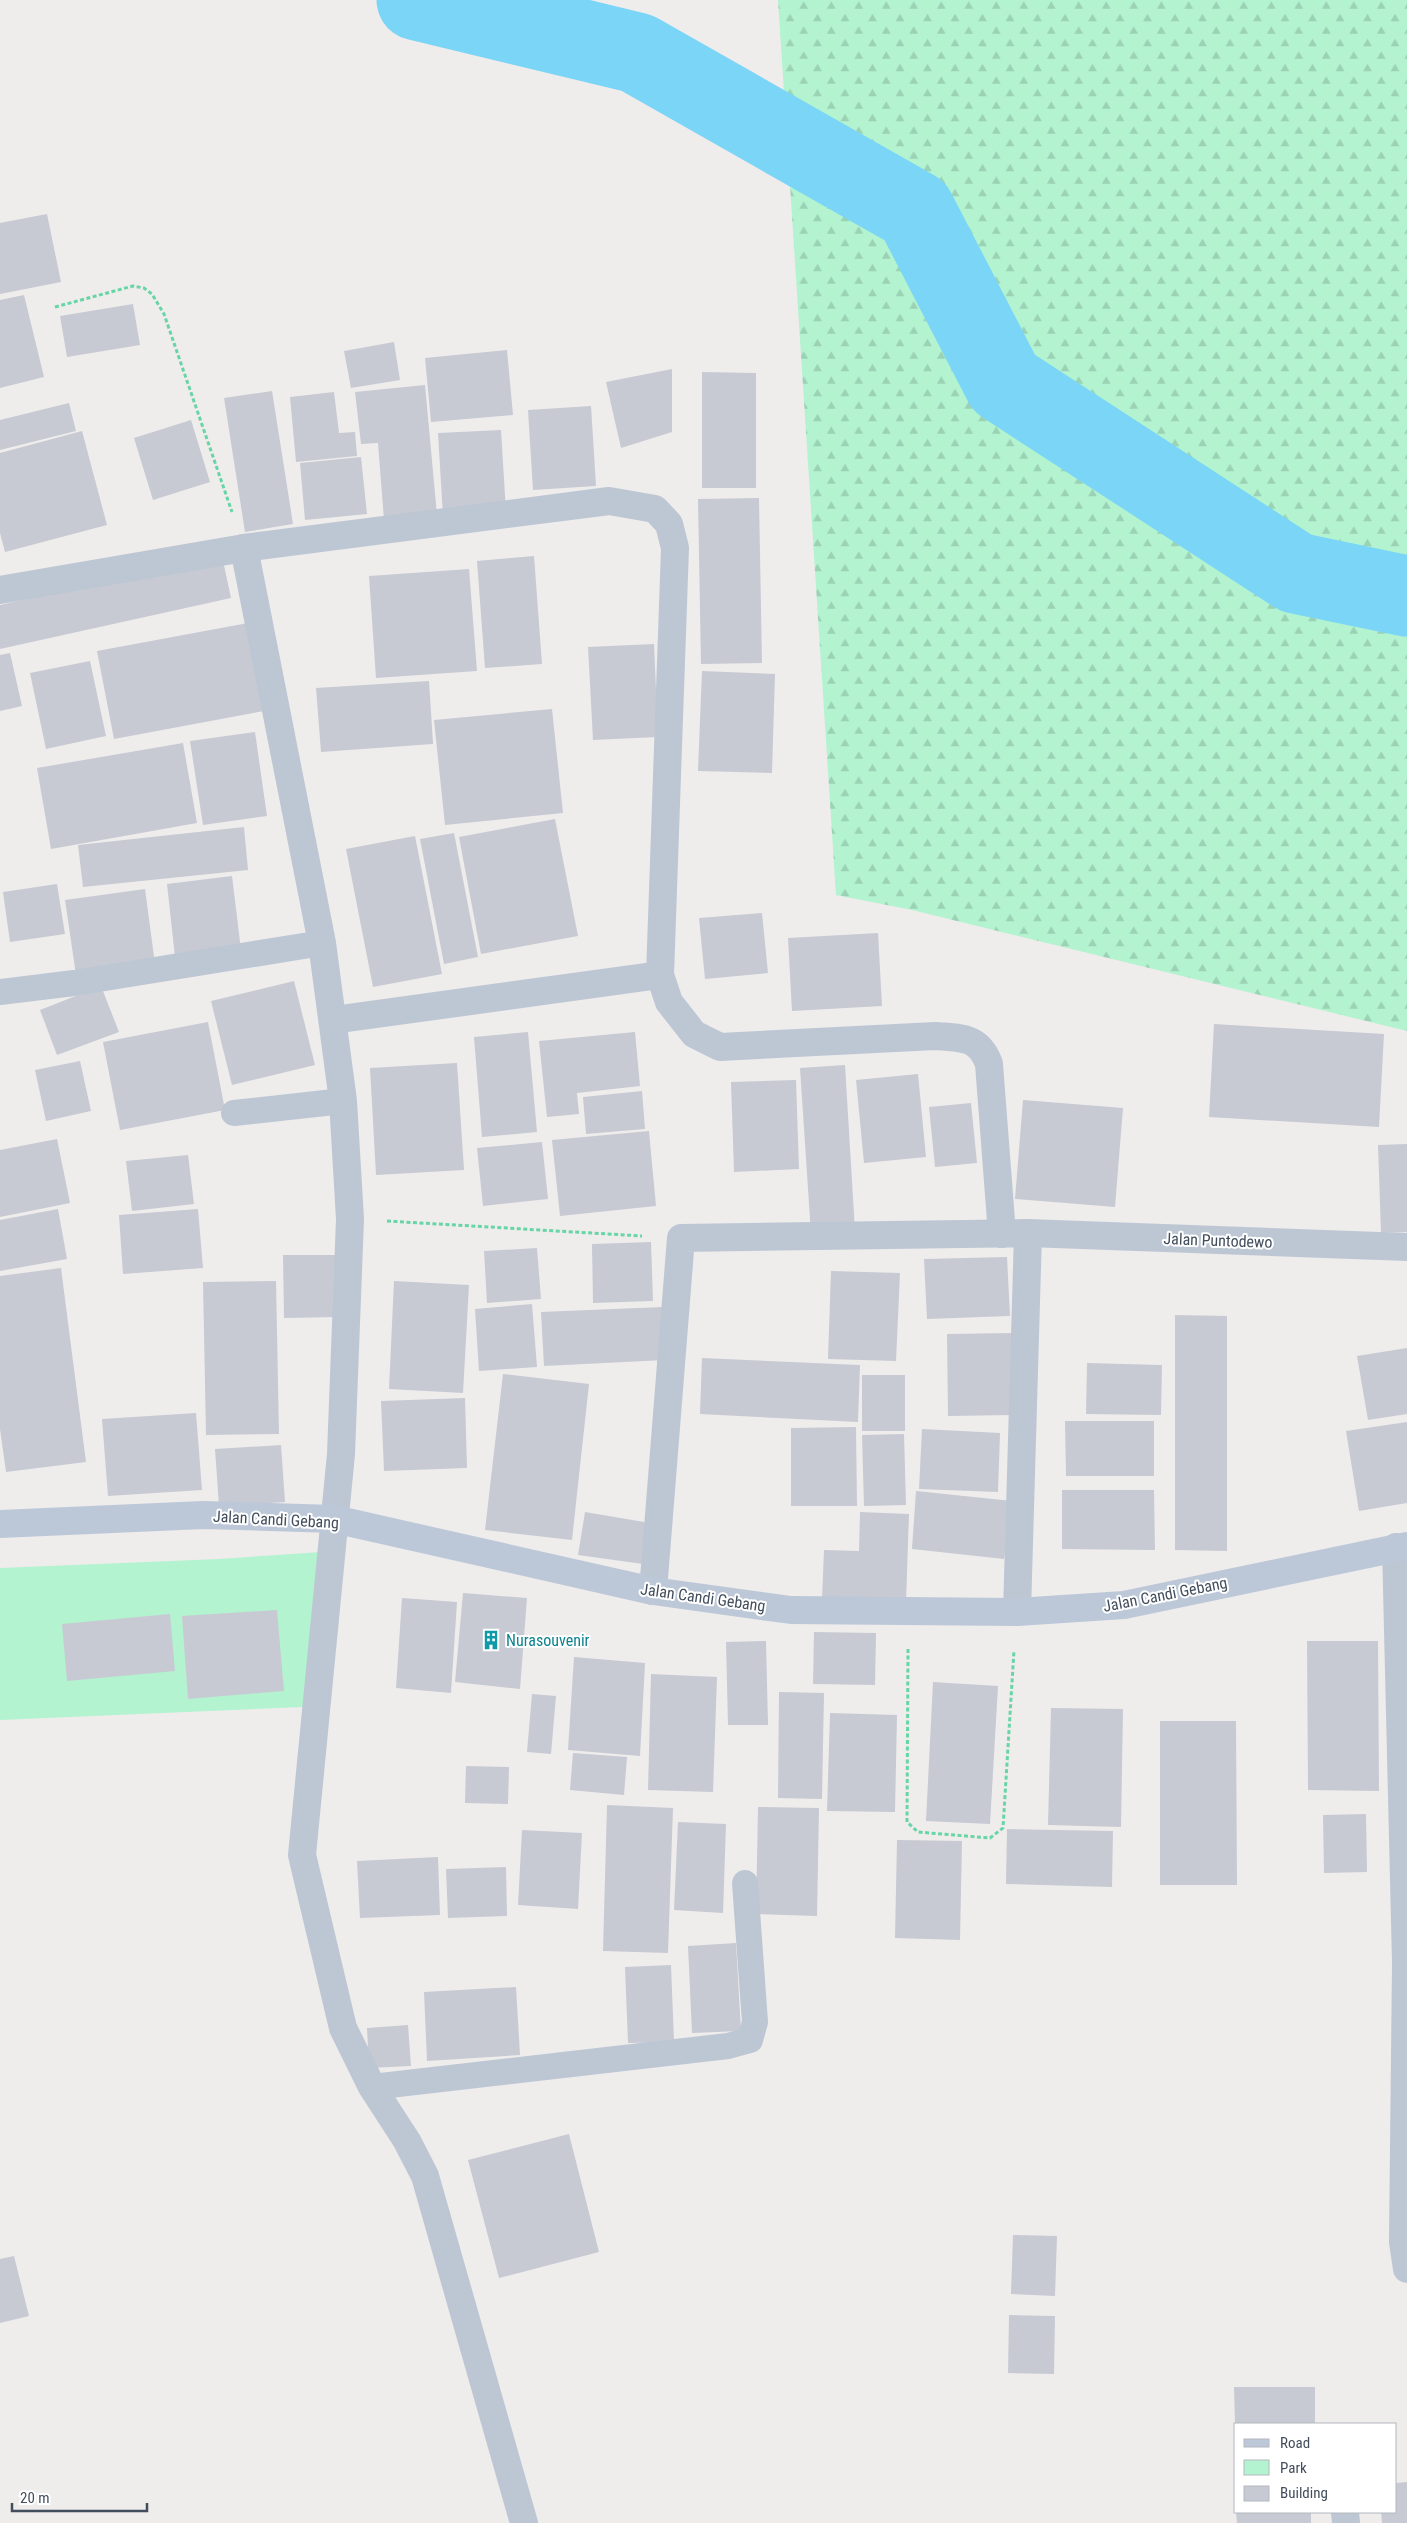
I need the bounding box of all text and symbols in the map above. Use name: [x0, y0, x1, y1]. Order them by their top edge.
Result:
street label: Jalan Puntodewo: [1163, 1229, 1273, 1252]
street label: Jalan Candi Gebang: [213, 1507, 339, 1532]
street label: Jalan Candi Gebang: [1101, 1573, 1229, 1616]
street label: Jalan Candi Gebang: [639, 1579, 767, 1616]
building icon: Nurasouvenir: [480, 1629, 502, 1651]
place label: Nurasouvenir: [506, 1631, 590, 1650]
legend: [1234, 2423, 1397, 2513]
text: Road: [1280, 2434, 1310, 2452]
text: Park: [1280, 2459, 1307, 2477]
scale bar: [12, 2480, 148, 2512]
text: Building: [1280, 2484, 1328, 2502]
text: 20 m: [20, 2489, 50, 2507]

